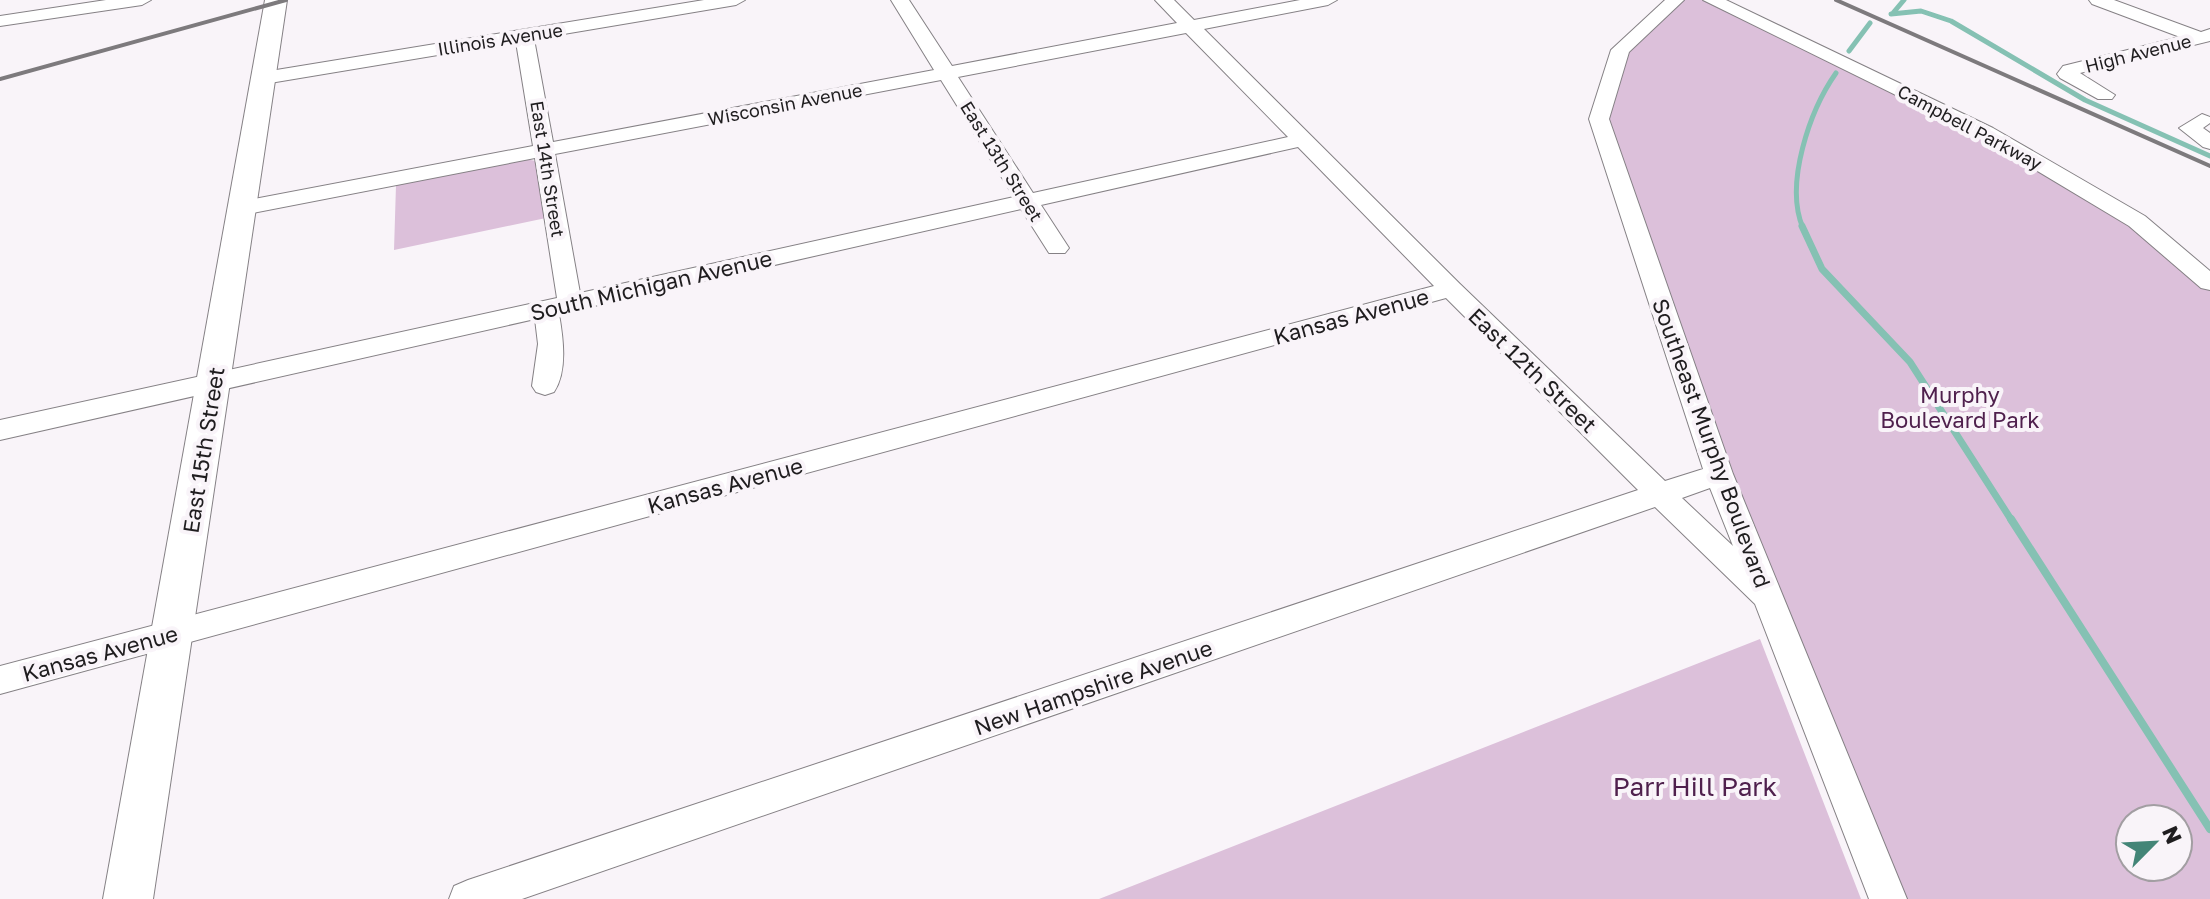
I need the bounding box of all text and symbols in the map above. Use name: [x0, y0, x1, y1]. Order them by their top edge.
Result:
street label: Illinois Avenue: [436, 18, 564, 60]
street label: High Avenue: [2083, 29, 2193, 77]
street label: Wisconsin Avenue: [706, 78, 864, 130]
street label: Campbell Parkway: [1894, 80, 2046, 174]
street label: East 13th Street: [956, 97, 1048, 225]
street label: East 14th Street: [526, 99, 570, 239]
street label: South Michigan Avenue: [527, 244, 775, 326]
street label: Kansas Avenue: [1270, 282, 1432, 350]
street label: Southeast Murphy Boulevard: [1647, 295, 1777, 591]
street label: East 12th Street: [1463, 302, 1603, 438]
street label: East 15th Street: [177, 365, 229, 535]
park label: Murphy Boulevard Park: [1880, 381, 2040, 433]
street label: Kansas Avenue: [644, 451, 806, 519]
street label: Kansas Avenue: [19, 619, 181, 687]
street label: New Hampshire Avenue: [970, 634, 1216, 740]
park label: Parr Hill Park: [1613, 771, 1778, 802]
north arrow: [2114, 803, 2194, 883]
text: N: [2157, 822, 2188, 848]

